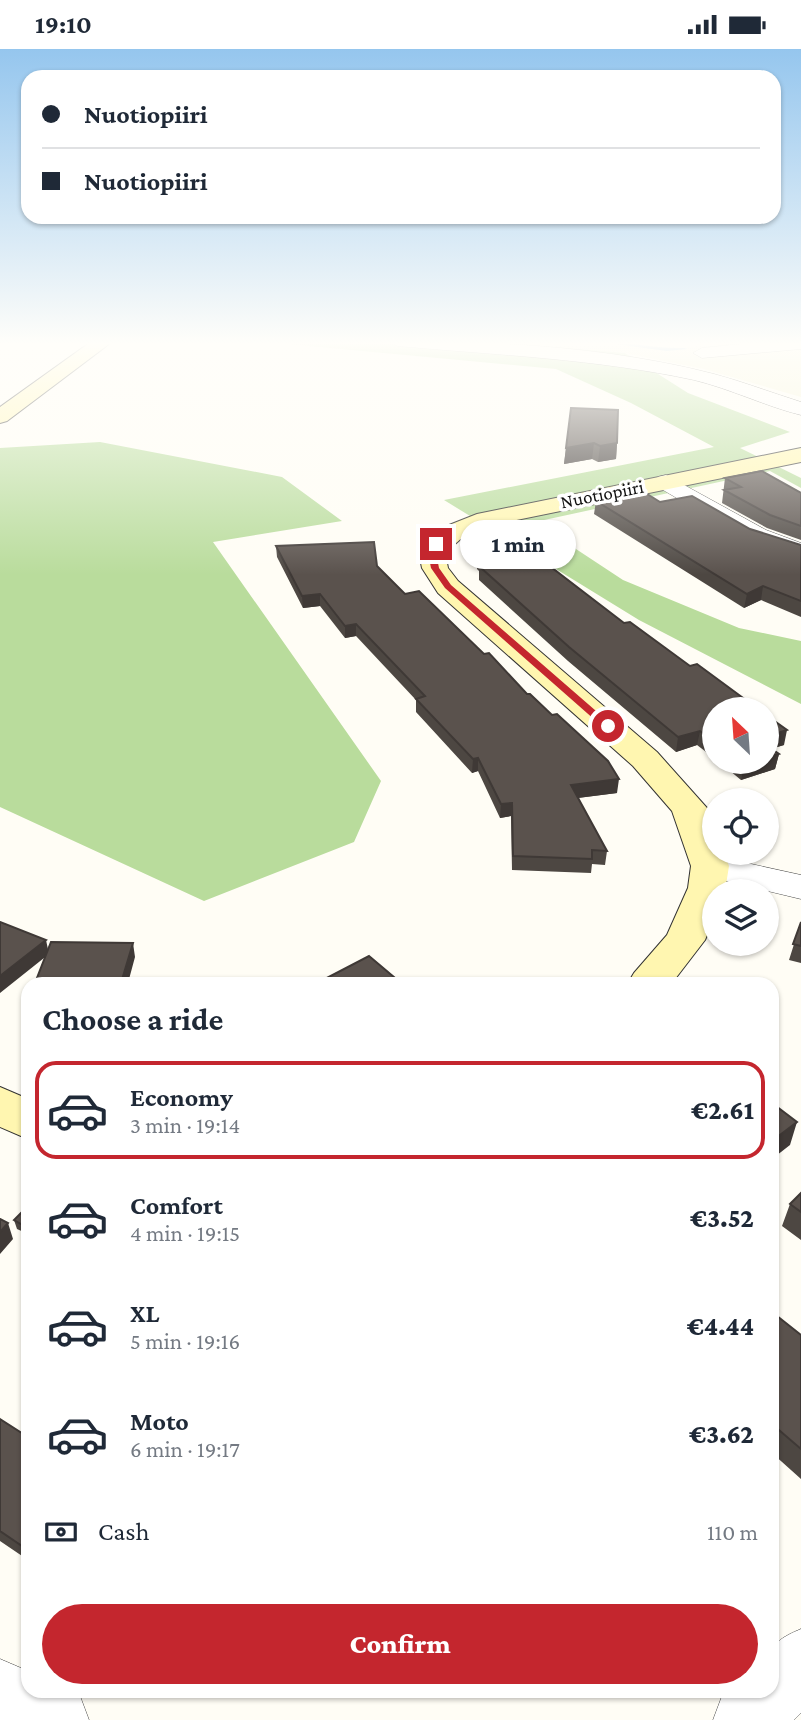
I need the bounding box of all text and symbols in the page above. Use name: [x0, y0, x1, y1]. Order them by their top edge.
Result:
text: 19:10: [35, 10, 92, 39]
text: Nuotiopiiri: [84, 100, 208, 129]
text: Nuotiopiiri: [84, 167, 208, 196]
street label: Nuotiopiiri: [559, 476, 645, 512]
callout: 1 min: [460, 519, 576, 569]
route end: [420, 528, 452, 560]
text: 1 min: [491, 531, 545, 557]
north arrow: [702, 697, 779, 773]
map controls: [702, 697, 779, 956]
route start: [592, 710, 624, 742]
button: locate: [702, 788, 779, 865]
button: layers: [702, 879, 779, 956]
text: Choose a ride: [42, 1001, 223, 1037]
icon: car: [46, 1079, 109, 1142]
text: Economy: [130, 1083, 233, 1112]
text: €2.61: [691, 1096, 754, 1125]
text: 3 min · 19:14: [130, 1112, 240, 1138]
icon: car: [46, 1187, 109, 1250]
text: Comfort: [130, 1191, 223, 1220]
text: €3.52: [690, 1204, 754, 1233]
text: 4 min · 19:15: [130, 1220, 240, 1246]
icon: car: [46, 1295, 109, 1358]
text: XL: [130, 1299, 159, 1328]
text: €4.44: [687, 1312, 754, 1341]
text: 5 min · 19:16: [130, 1328, 240, 1354]
icon: car: [46, 1403, 109, 1466]
text: Moto: [130, 1407, 189, 1436]
text: €3.62: [689, 1420, 754, 1449]
text: 6 min · 19:17: [130, 1436, 240, 1462]
icon: cash: [42, 1513, 80, 1551]
text: Cash: [98, 1517, 149, 1546]
text: 110 m: [707, 1519, 758, 1545]
button: Confirm: [42, 1604, 758, 1684]

